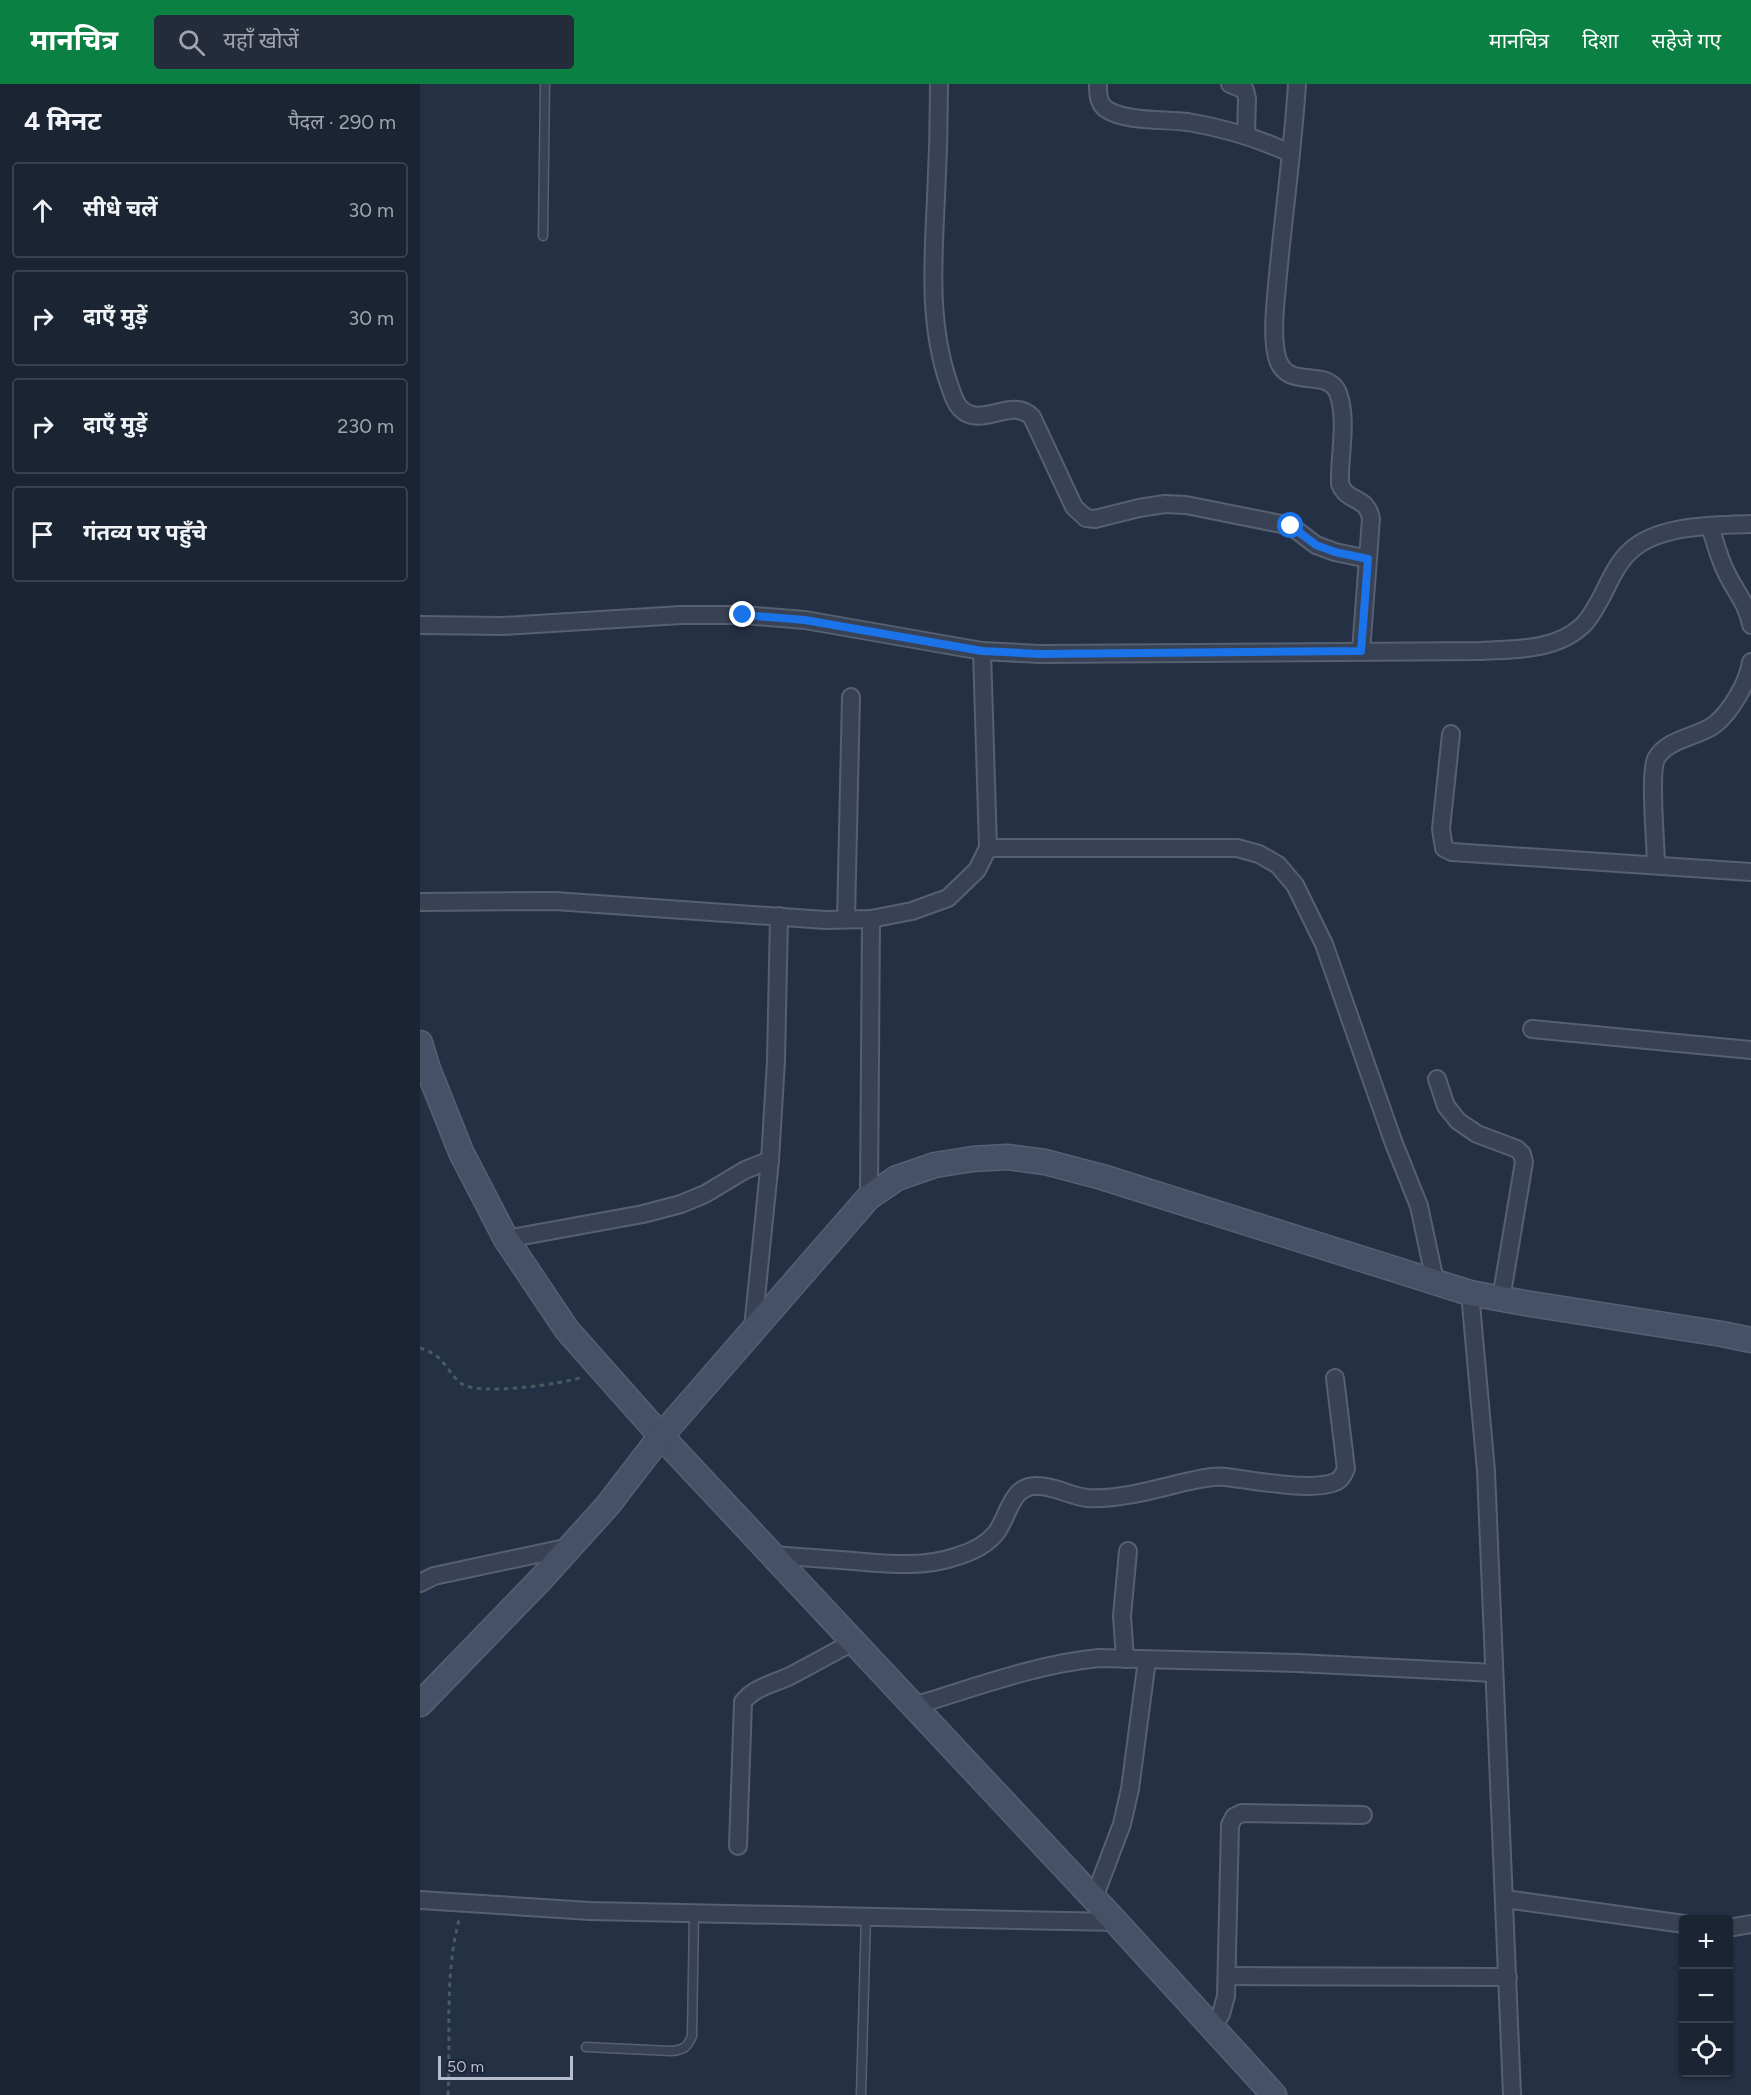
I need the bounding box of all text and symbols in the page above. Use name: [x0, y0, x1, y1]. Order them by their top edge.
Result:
search box: [154, 15, 574, 69]
text: मानचित्र: [30, 23, 118, 57]
icon: search: [175, 26, 208, 59]
text: यहाँ खोजें: [223, 27, 299, 54]
text: मानचित्र: [1489, 28, 1549, 53]
text: दिशा: [1582, 28, 1618, 53]
text: सहेजे गए: [1651, 28, 1721, 53]
text: 4 मिनट: [24, 105, 101, 137]
text: पैदल · 290 m: [288, 110, 396, 134]
icon: ahead: [26, 194, 59, 227]
text: सीधे चलें: [83, 195, 158, 222]
text: 30 m: [348, 198, 394, 222]
icon: right: [26, 302, 59, 335]
text: दाएँ मुड़ें: [83, 303, 147, 330]
text: 30 m: [348, 306, 394, 330]
icon: right: [26, 410, 59, 443]
text: दाएँ मुड़ें: [83, 411, 147, 438]
text: 230 m: [337, 414, 394, 438]
route start: [1277, 512, 1303, 538]
icon: arrive: [26, 518, 59, 551]
text: गंतव्य पर पहुँचे: [83, 519, 207, 546]
route end: [729, 601, 755, 627]
map controls: [1679, 1915, 1733, 2077]
button: +: [1679, 1915, 1733, 1969]
button: −: [1679, 1969, 1733, 2023]
button: locate: [1679, 2023, 1733, 2077]
scale bar: [438, 2053, 573, 2080]
text: 50 m: [447, 2057, 484, 2076]

